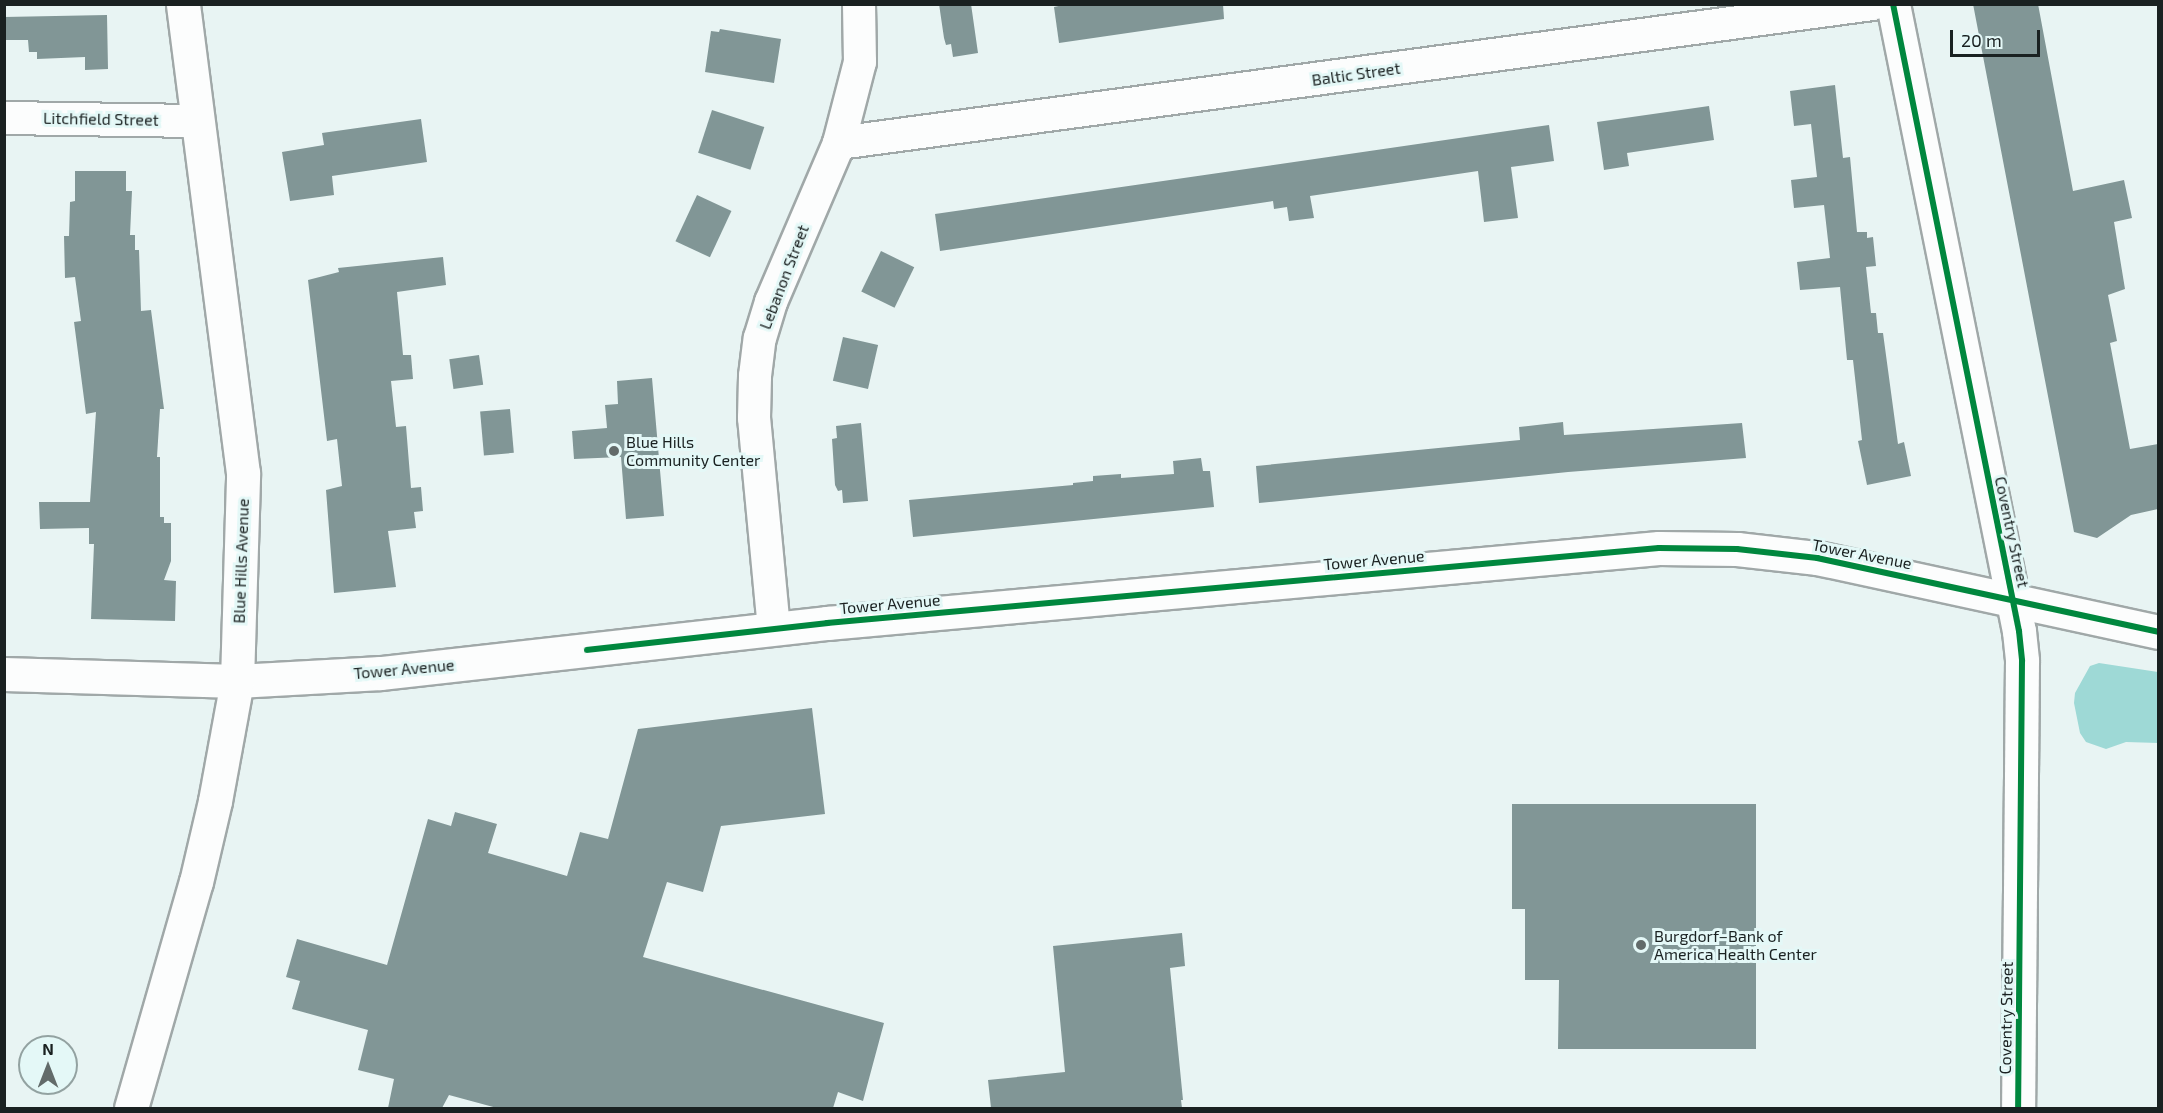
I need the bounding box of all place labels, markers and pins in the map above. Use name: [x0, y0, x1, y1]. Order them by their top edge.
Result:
place label: Blue Hills Community Center: [626, 432, 761, 470]
marker: Blue Hills Community Center: [607, 444, 621, 458]
place label: Burgdorf–Bank of America Health Center: [1654, 926, 1817, 964]
marker: Burgdorf–Bank of America Health Center: [1632, 936, 1650, 954]

